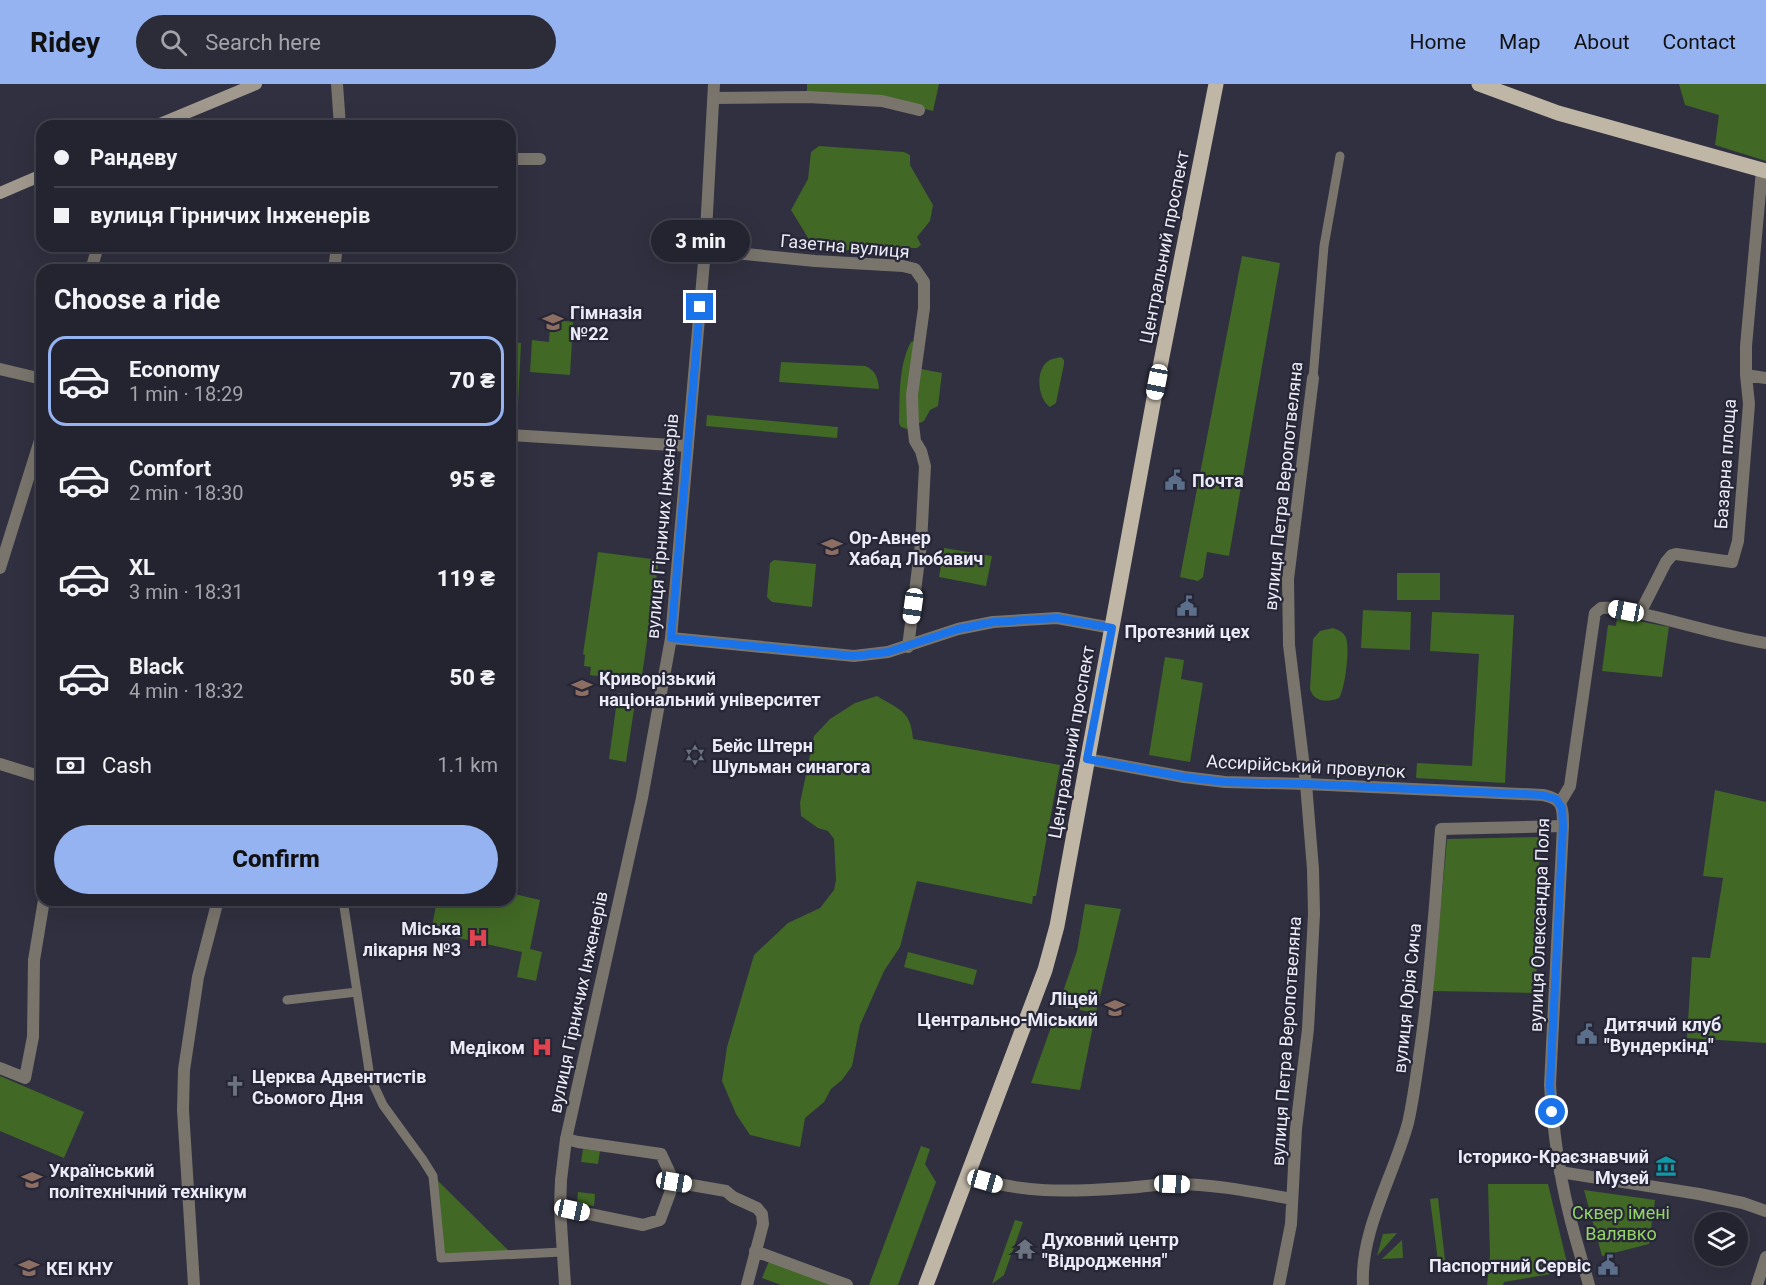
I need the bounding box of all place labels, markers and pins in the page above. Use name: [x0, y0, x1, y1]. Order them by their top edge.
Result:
place label: Гімназія №22: [570, 302, 642, 344]
school or university icon: Гімназія №22: [541, 310, 565, 334]
public building icon: Почта: [1163, 468, 1187, 492]
place label: Почта: [1192, 470, 1244, 491]
place label: Ор-Авнер Хабад Любавич: [849, 527, 983, 569]
school or university icon: Ор-Авнер Хабад Любавич: [820, 535, 844, 559]
public building icon: Протезний цех: [1175, 594, 1199, 618]
place label: Протезний цех: [1124, 621, 1250, 642]
place label: Криворізький національний університет: [599, 668, 821, 710]
school or university icon: Криворізький національний університет: [570, 676, 594, 700]
place label: Бейс Штерн Шульман синагога: [712, 735, 871, 777]
synagogue icon: Бейс Штерн Шульман синагога: [683, 743, 707, 767]
place label: Міська лікарня №3: [363, 918, 461, 960]
hospital icon: Міська лікарня №3: [466, 926, 490, 950]
place label: Ліцей Центрально-Міський: [917, 988, 1098, 1030]
school or university icon: Ліцей Центрально-Міський: [1103, 996, 1127, 1020]
place label: Дитячий клуб "Вундеркінд": [1604, 1014, 1721, 1056]
public building icon: Дитячий клуб "Вундеркінд": [1575, 1022, 1599, 1046]
hospital icon: Медіком: [530, 1035, 554, 1059]
place label: Медіком: [450, 1037, 525, 1058]
place label: Церква Адвентистів Сьомого Дня: [252, 1066, 426, 1108]
church icon: Церква Адвентистів Сьомого Дня: [223, 1074, 247, 1098]
place label: Історико-Краєзнавчий Музей: [1458, 1146, 1649, 1188]
museum icon: Історико-Краєзнавчий Музей: [1654, 1154, 1678, 1178]
place label: Український політехнічний технікум: [49, 1160, 247, 1202]
school or university icon: Український політехнічний технікум: [20, 1168, 44, 1192]
place label: Духовний центр "Відродження": [1042, 1229, 1179, 1271]
temple icon: Духовний центр "Відродження": [1013, 1237, 1037, 1261]
public building icon: Паспортний Сервіс: [1596, 1253, 1620, 1277]
place label: Паспортний Сервіс: [1429, 1255, 1591, 1276]
school or university icon: КЕІ КНУ: [17, 1256, 41, 1280]
place label: КЕІ КНУ: [46, 1258, 114, 1279]

